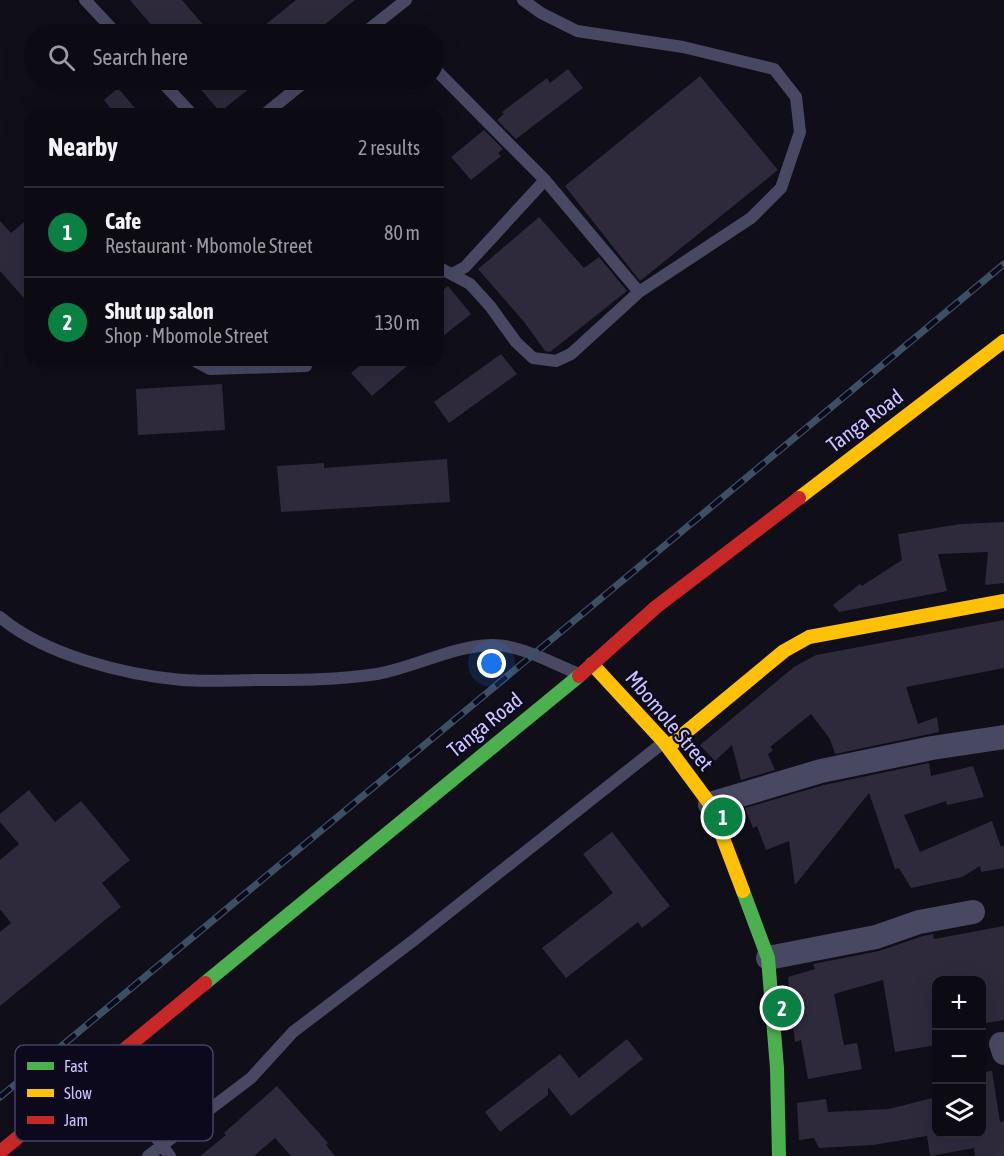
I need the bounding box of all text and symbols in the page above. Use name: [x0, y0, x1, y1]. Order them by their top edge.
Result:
search box: [24, 24, 444, 90]
icon: search: [45, 41, 78, 74]
text: Search here: [93, 44, 188, 70]
text: Nearby: [48, 132, 118, 162]
text: 2 results: [358, 136, 420, 159]
text: Cafe: [105, 208, 141, 234]
text: 1: [63, 221, 72, 244]
text: 80 m: [384, 221, 420, 244]
text: Restaurant · Mbomole Street: [105, 234, 313, 257]
text: Shut up salon: [105, 298, 214, 324]
text: 2: [63, 311, 72, 334]
text: 130 m: [375, 311, 420, 334]
text: Shop · Mbomole Street: [105, 324, 269, 347]
street label: Tanga Road: [822, 384, 907, 457]
your location: [477, 649, 506, 678]
street label: Mbomole Street: [621, 666, 718, 775]
street label: Tanga Road: [442, 687, 527, 762]
pin: 1: [704, 794, 742, 840]
map controls: [932, 976, 986, 1138]
button: +: [932, 976, 986, 1030]
pin: 2: [762, 986, 802, 1030]
button: −: [932, 1030, 986, 1084]
legend: [15, 1045, 213, 1141]
text: Fast: [64, 1057, 88, 1075]
text: Slow: [64, 1084, 92, 1102]
button: layers: [932, 1084, 986, 1138]
text: Jam: [64, 1111, 88, 1129]

